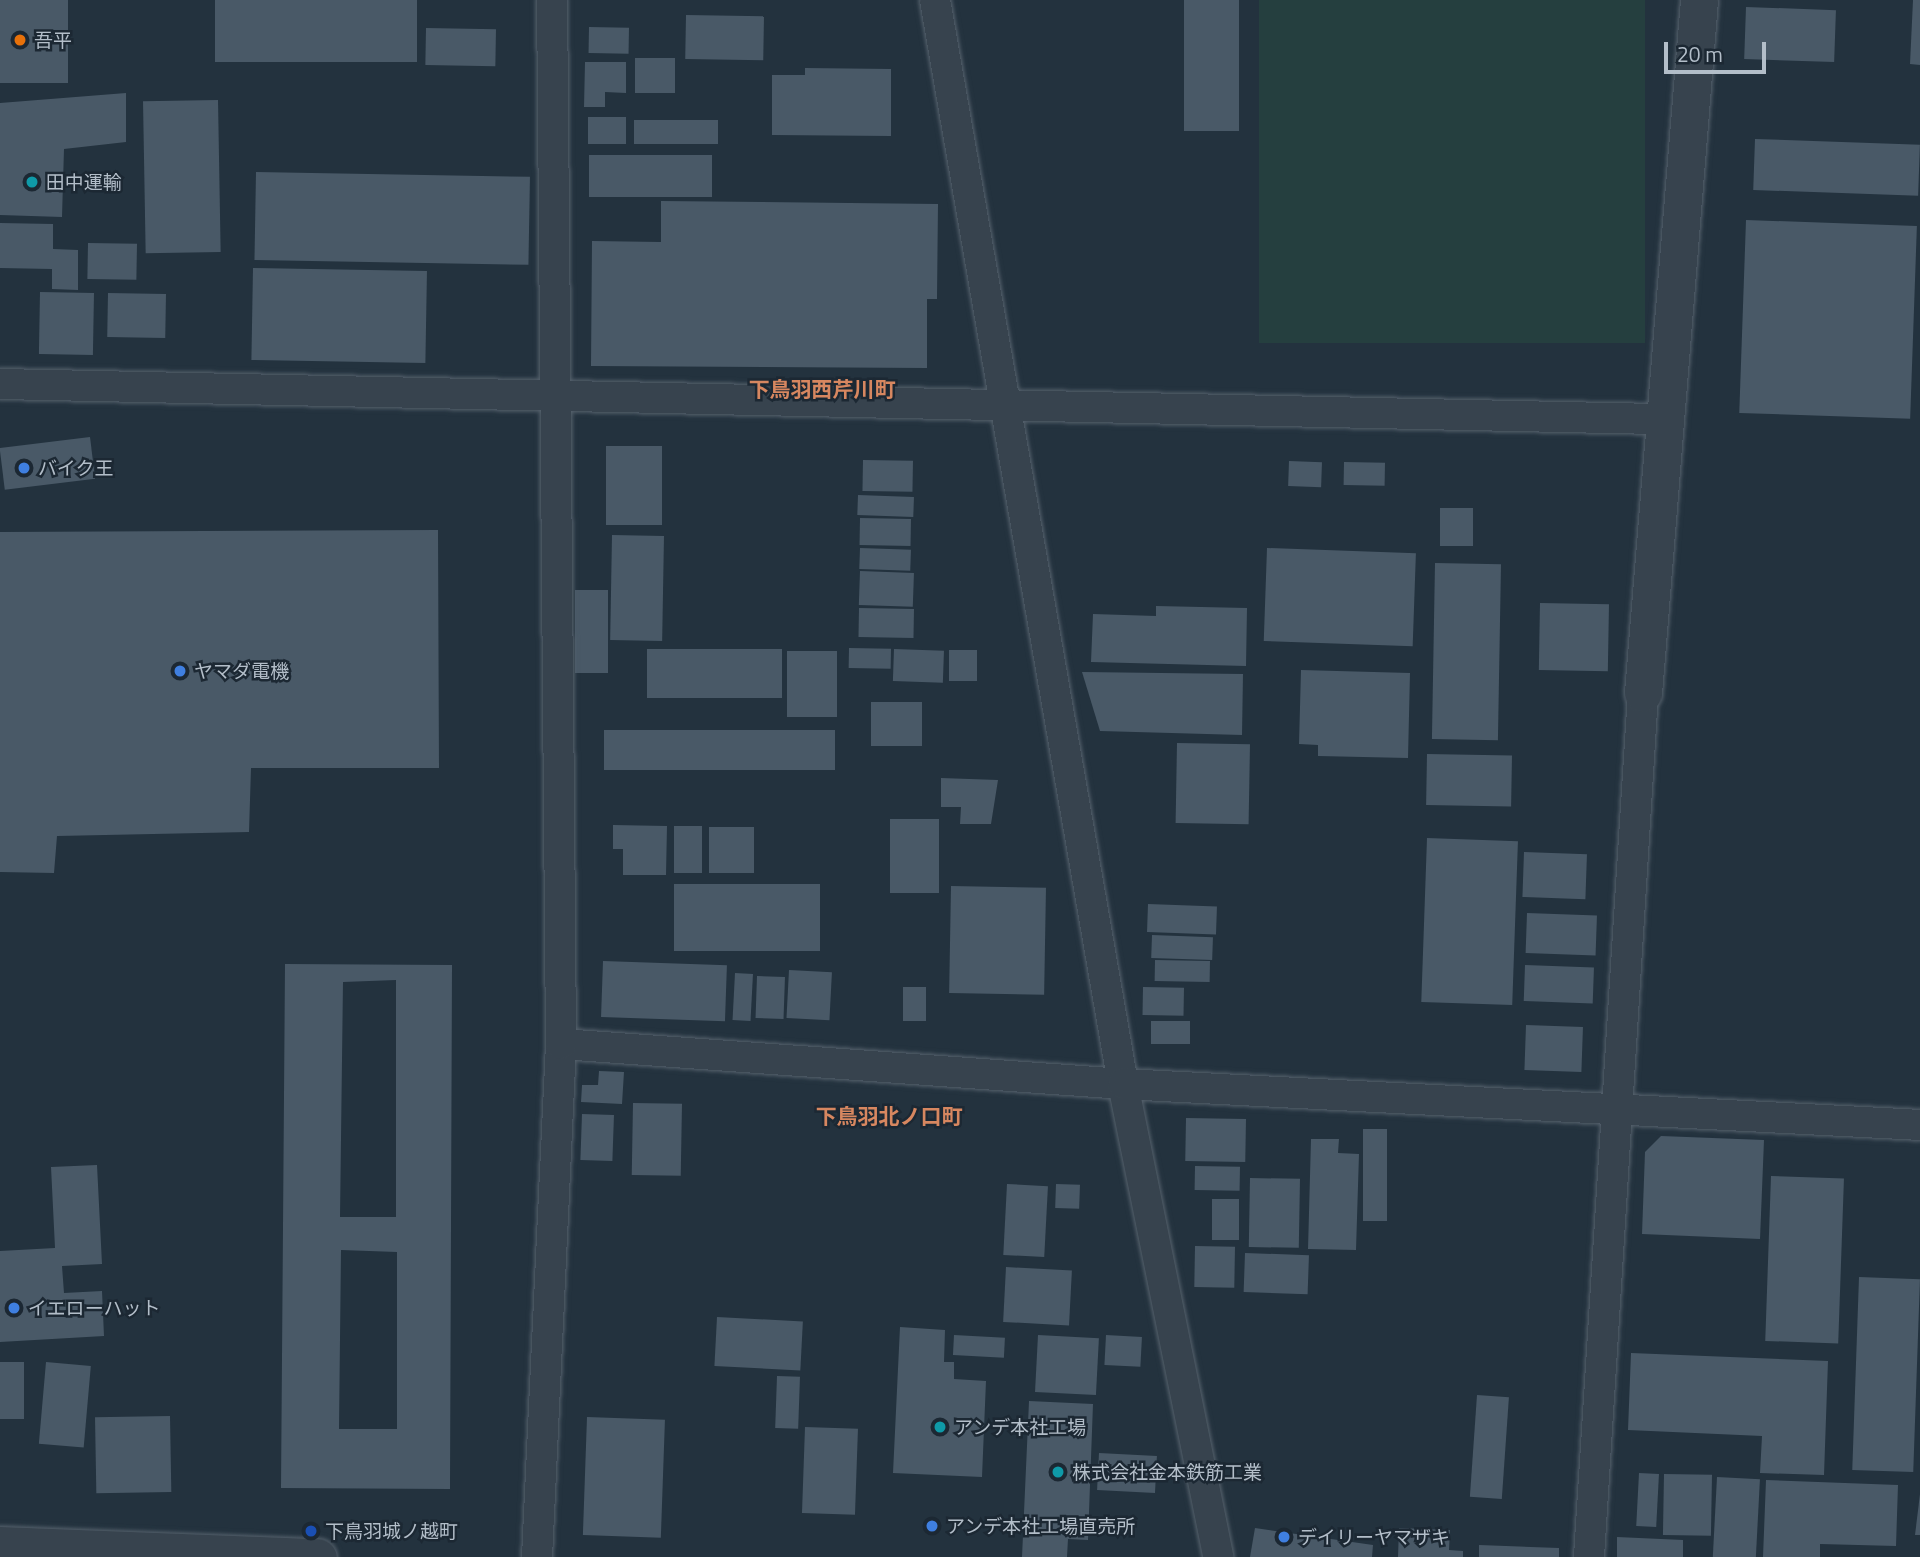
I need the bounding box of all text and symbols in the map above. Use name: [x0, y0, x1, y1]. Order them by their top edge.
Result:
scale bar: [1668, 28, 1770, 72]
place label: 吾平: [34, 29, 72, 51]
marker: 吾平: [12, 32, 28, 48]
text: 20 m: [1677, 38, 1723, 70]
place label: 田中運輸: [46, 171, 122, 193]
marker: 田中運輸: [24, 174, 40, 190]
district label: 下鳥羽西芹川町: [749, 376, 895, 402]
place label: バイク王: [38, 457, 114, 479]
marker: バイク王: [16, 460, 32, 476]
place label: ヤマダ電機: [194, 660, 289, 682]
marker: ヤマダ電機: [172, 663, 188, 679]
district label: 下鳥羽北ノ口町: [816, 1103, 962, 1129]
place label: イエローハット: [28, 1297, 161, 1319]
marker: イエローハット: [6, 1300, 22, 1316]
place label: アンデ本社工場: [954, 1416, 1087, 1438]
marker: アンデ本社工場: [932, 1419, 948, 1435]
place label: 株式会社金本鉄筋工業: [1072, 1461, 1262, 1483]
marker: 株式会社金本鉄筋工業: [1050, 1464, 1066, 1480]
place label: アンデ本社工場直売所: [946, 1515, 1136, 1537]
marker: アンデ本社工場直売所: [924, 1518, 940, 1534]
place label: 下鳥羽城ノ越町: [325, 1520, 458, 1542]
marker: 下鳥羽城ノ越町: [303, 1523, 319, 1539]
place label: デイリーヤマザキ: [1298, 1526, 1450, 1548]
marker: デイリーヤマザキ: [1276, 1529, 1292, 1545]

